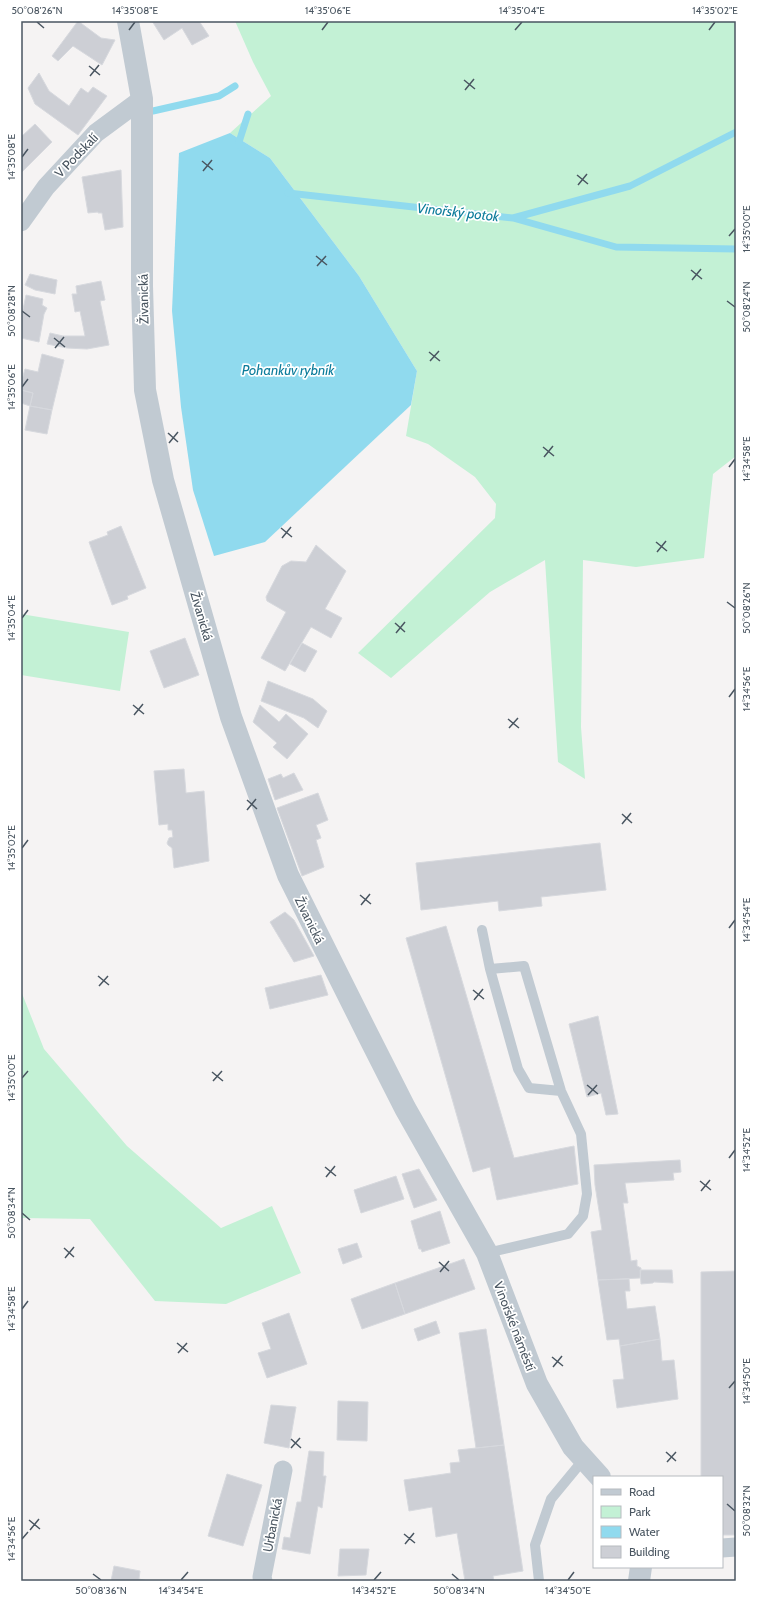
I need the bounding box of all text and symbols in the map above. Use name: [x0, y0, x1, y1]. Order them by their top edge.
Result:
text: 50°08'26"N: [11, 4, 63, 17]
text: 14°35'08"E: [112, 4, 159, 17]
text: 14°35'06"E: [305, 4, 351, 17]
text: 14°35'04"E: [499, 4, 545, 17]
text: 14°35'02"E: [692, 4, 738, 17]
street label: V Podskalí: [51, 129, 101, 181]
text: 14°35'08"E: [5, 133, 18, 180]
water label: Vinořský potok: [416, 199, 501, 225]
text: 14°35'00"E: [740, 205, 753, 253]
street label: Živanická: [134, 273, 151, 324]
text: 50°08'24"N: [740, 281, 753, 333]
text: 50°08'28"N: [5, 285, 18, 337]
water label: Pohankův rybník: [242, 361, 335, 379]
text: 14°35'06"E: [5, 364, 18, 410]
text: 14°34'58"E: [740, 436, 753, 481]
text: 50°08'26"N: [740, 582, 753, 634]
street label: Živanická: [187, 589, 218, 643]
text: 14°35'04"E: [5, 595, 18, 641]
text: 14°34'56"E: [740, 666, 753, 711]
text: 14°35'02"E: [5, 825, 18, 871]
street label: Živanická: [292, 893, 329, 947]
text: 14°34'54"E: [740, 897, 753, 942]
text: 14°35'00"E: [5, 1054, 18, 1102]
text: 14°34'52"E: [740, 1128, 753, 1172]
text: 50°08'34"N: [5, 1187, 18, 1239]
street label: Vinořské náměstí: [491, 1279, 539, 1373]
text: 14°34'58"E: [5, 1286, 18, 1331]
text: 14°34'50"E: [740, 1358, 753, 1404]
legend: [593, 1476, 723, 1568]
text: Road: [629, 1484, 655, 1499]
text: 50°08'32"N: [740, 1486, 753, 1536]
street label: Urbanická: [259, 1496, 285, 1553]
text: Park: [629, 1504, 651, 1519]
text: 14°34'56"E: [5, 1516, 18, 1561]
text: Water: [629, 1524, 660, 1539]
text: Building: [629, 1544, 671, 1559]
text: 50°08'36"N: [75, 1584, 127, 1597]
text: 14°34'54"E: [159, 1584, 204, 1597]
text: 14°34'52"E: [352, 1584, 396, 1597]
text: 50°08'34"N: [433, 1584, 485, 1597]
text: 14°34'50"E: [545, 1584, 591, 1597]

